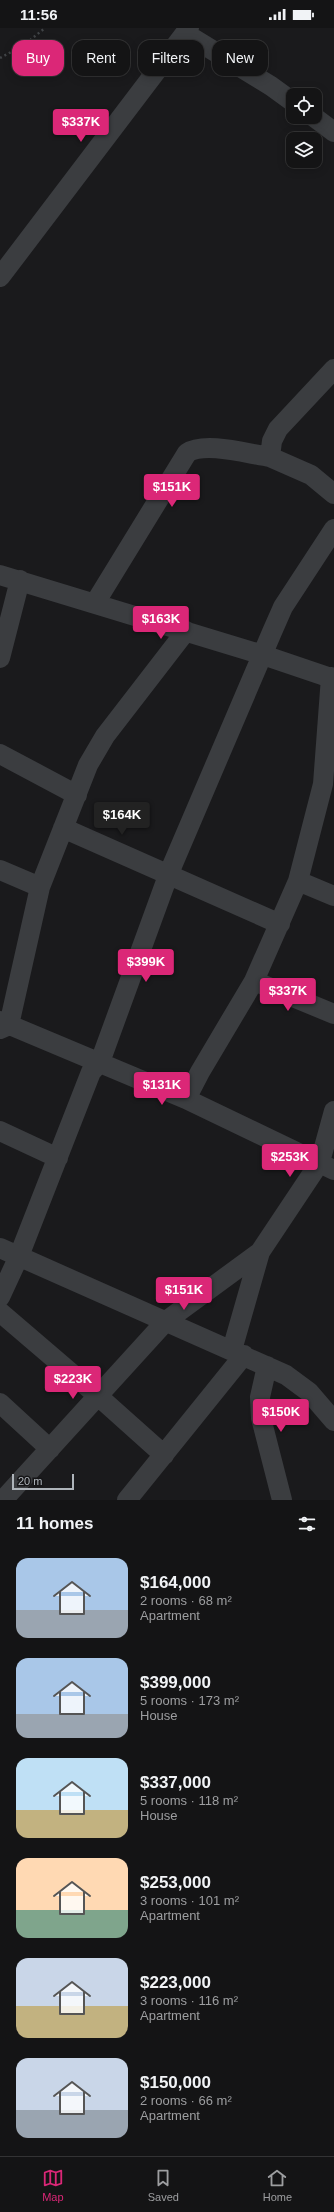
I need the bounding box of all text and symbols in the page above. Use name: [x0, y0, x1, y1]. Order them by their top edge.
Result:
text: 11:56: [20, 6, 58, 23]
chip: Buy: [12, 40, 64, 76]
chip: Rent: [72, 40, 130, 76]
chip: Filters: [138, 40, 204, 76]
chip: New: [212, 40, 268, 76]
map controls: [286, 88, 322, 168]
button: locate: [286, 88, 322, 124]
pin: $337K: [53, 109, 109, 143]
text: $337K: [62, 114, 100, 129]
button: layers: [286, 132, 322, 168]
pin: $151K: [144, 474, 200, 508]
text: $151K: [153, 479, 191, 494]
pin: $163K: [133, 606, 189, 640]
text: $163K: [142, 611, 180, 626]
pin: $164K: [94, 802, 150, 836]
text: $164K: [103, 807, 141, 822]
pin: $399K: [118, 949, 174, 983]
text: $399K: [127, 954, 165, 969]
pin: $337K: [260, 978, 316, 1012]
text: $337K: [269, 983, 307, 998]
pin: $131K: [134, 1072, 190, 1106]
text: $131K: [143, 1077, 181, 1092]
pin: $253K: [262, 1144, 318, 1178]
text: $253K: [271, 1149, 309, 1164]
pin: $151K: [156, 1277, 212, 1311]
text: $151K: [165, 1282, 203, 1297]
pin: $223K: [45, 1366, 101, 1400]
text: $223K: [54, 1371, 92, 1386]
pin: $150K: [253, 1399, 309, 1433]
text: $150K: [262, 1404, 300, 1419]
scale bar: [12, 1472, 74, 1491]
text: 20 m: [18, 1475, 42, 1487]
icon: filters: [296, 1513, 318, 1535]
text: 11 homes: [16, 1514, 94, 1533]
text: $164,000: [140, 1573, 211, 1592]
icon: home: [48, 1574, 96, 1622]
text: 2 rooms · 68 m²: [140, 1593, 232, 1608]
text: Apartment: [140, 1608, 200, 1623]
text: $399,000: [140, 1673, 211, 1692]
icon: home: [48, 1674, 96, 1722]
text: 5 rooms · 173 m²: [140, 1693, 239, 1708]
text: House: [140, 1708, 178, 1723]
text: $337,000: [140, 1773, 211, 1792]
icon: home: [48, 1774, 96, 1822]
text: 5 rooms · 118 m²: [140, 1793, 238, 1808]
text: House: [140, 1808, 178, 1823]
text: $253,000: [140, 1873, 211, 1892]
icon: home: [48, 1874, 96, 1922]
text: 3 rooms · 101 m²: [140, 1893, 239, 1908]
text: Apartment: [140, 1908, 200, 1923]
text: $223,000: [140, 1973, 211, 1992]
icon: home: [48, 1974, 96, 2022]
text: 3 rooms · 116 m²: [140, 1993, 238, 2008]
text: Apartment: [140, 2008, 200, 2023]
text: $150,000: [140, 2073, 211, 2092]
icon: home: [48, 2074, 96, 2122]
text: 2 rooms · 66 m²: [140, 2093, 232, 2108]
text: Apartment: [140, 2108, 200, 2123]
tab: Map: [42, 2167, 64, 2203]
tab: Saved: [148, 2167, 179, 2203]
tab: Home: [263, 2167, 292, 2203]

